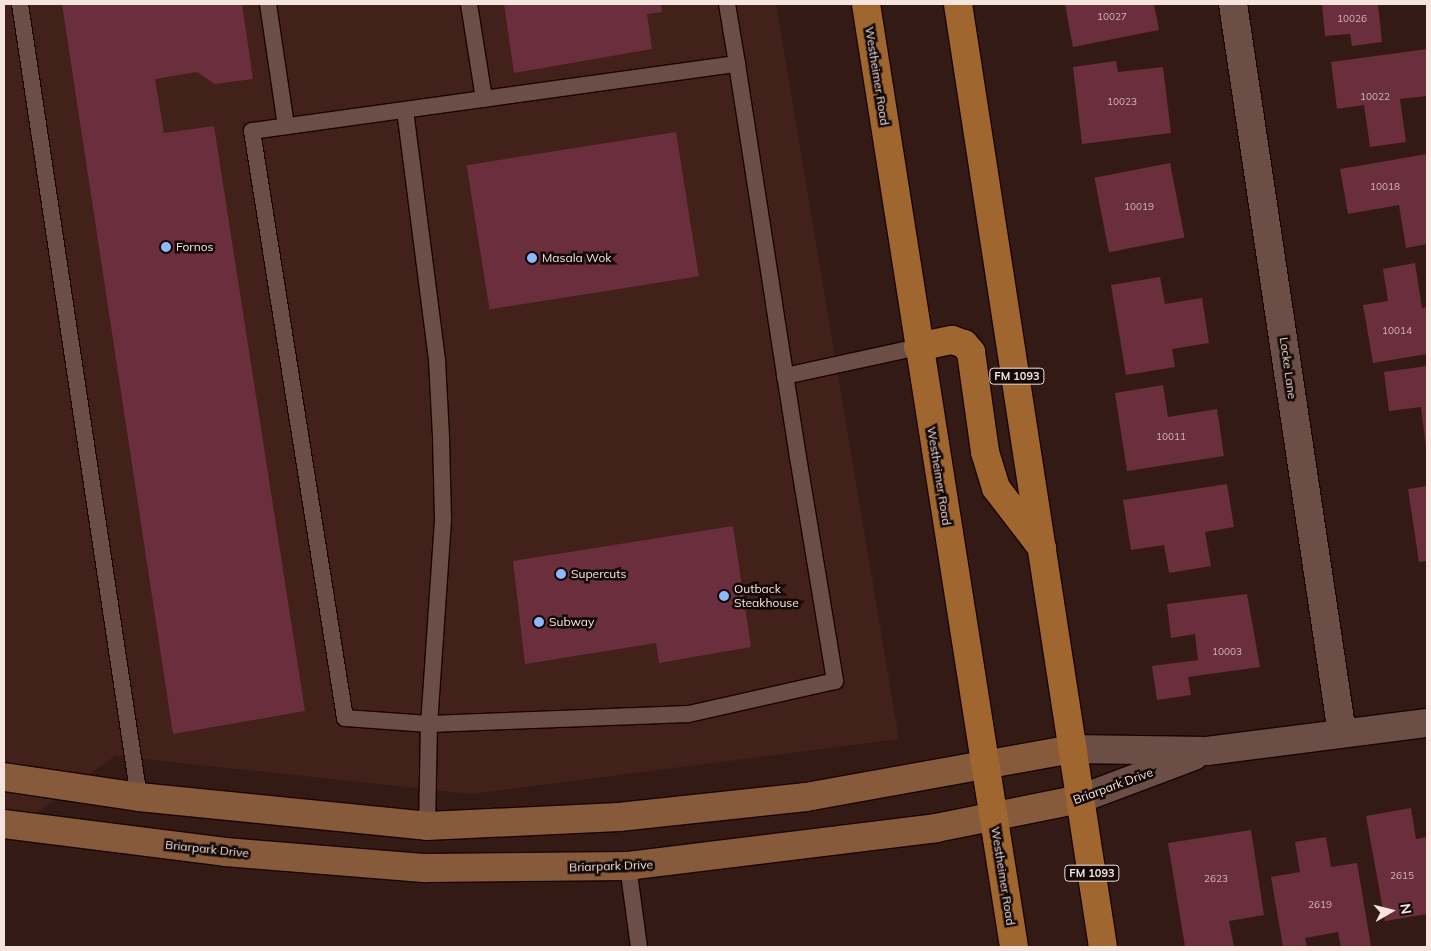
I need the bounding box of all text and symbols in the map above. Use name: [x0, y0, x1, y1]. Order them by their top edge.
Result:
house number: 10027: [1097, 11, 1127, 23]
house number: 10026: [1337, 13, 1367, 25]
street label: Westheimer Road: [862, 26, 892, 126]
house number: 10022: [1360, 91, 1390, 103]
house number: 10023: [1107, 96, 1137, 108]
house number: 10018: [1370, 181, 1400, 193]
house number: 10019: [1124, 201, 1154, 213]
place label: Fornos: [176, 240, 214, 254]
marker: Fornos: [160, 241, 172, 253]
place label: Masala Wok: [542, 251, 612, 265]
marker: Masala Wok: [526, 252, 538, 264]
house number: 10014: [1382, 325, 1412, 337]
street label: Locke Lane: [1277, 336, 1299, 400]
road number: FM 1093: [988, 368, 1046, 384]
street label: Westheimer Road: [924, 426, 954, 526]
house number: 10011: [1156, 431, 1186, 443]
place label: Supercuts: [571, 567, 626, 581]
marker: Supercuts: [555, 568, 567, 580]
place label: Outback Steakhouse: [734, 582, 799, 610]
marker: Outback Steakhouse: [718, 590, 730, 602]
place label: Subway: [549, 615, 594, 629]
marker: Subway: [533, 616, 545, 628]
house number: 10003: [1212, 646, 1242, 658]
street label: Briarpark Drive: [1071, 765, 1155, 807]
street label: Westheimer Road: [988, 826, 1018, 926]
street label: Briarpark Drive: [164, 837, 250, 861]
street label: Briarpark Drive: [569, 857, 653, 875]
road number: FM 1093: [1063, 864, 1121, 881]
house number: 2615: [1390, 870, 1414, 882]
house number: 2623: [1204, 873, 1228, 885]
north arrow: [1366, 886, 1416, 936]
house number: 2619: [1308, 899, 1332, 911]
text: N: [1396, 902, 1416, 915]

